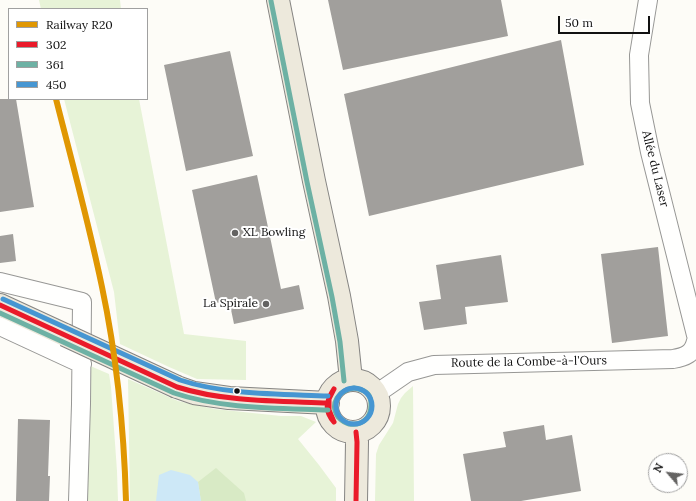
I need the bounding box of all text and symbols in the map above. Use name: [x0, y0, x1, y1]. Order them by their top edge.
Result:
legend: [8, 8, 148, 100]
scale bar: [560, 8, 652, 34]
text: 50 m: [565, 15, 593, 30]
text: Railway R20: [46, 17, 113, 32]
text: 302: [46, 37, 67, 52]
text: 361: [46, 57, 64, 72]
text: 450: [46, 77, 67, 92]
street label: Allée du Laser: [639, 129, 671, 209]
place label: XL Bowling: [243, 226, 305, 240]
marker: XL Bowling: [230, 228, 240, 238]
place label: La Spirale: [203, 297, 258, 311]
marker: La Spirale: [261, 299, 271, 309]
street label: Route de la Combe-à-l'Ours: [451, 353, 607, 371]
unlabelled marker: [232, 386, 242, 396]
north arrow: [648, 453, 688, 493]
text: N: [650, 461, 666, 475]

